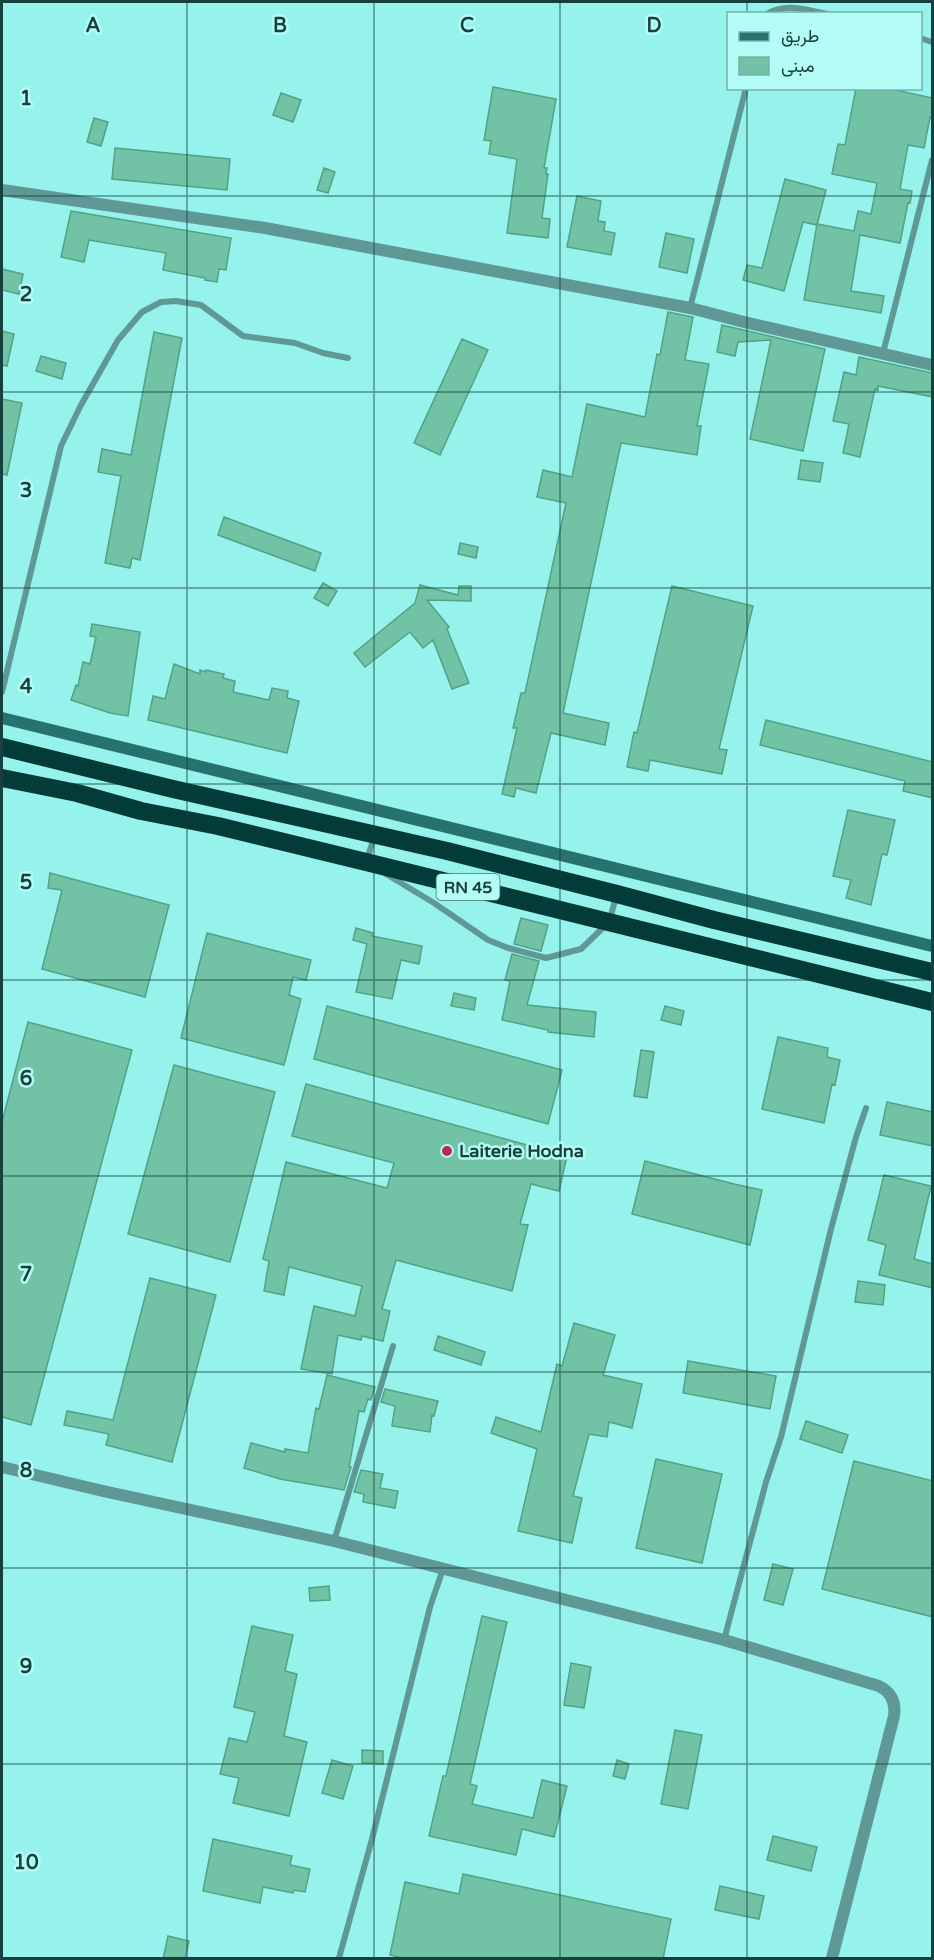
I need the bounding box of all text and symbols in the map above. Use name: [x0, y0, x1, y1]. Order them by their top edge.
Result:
legend: [727, 12, 922, 90]
text: A: [86, 14, 101, 38]
text: B: [273, 14, 287, 38]
text: C: [460, 14, 474, 38]
text: D: [646, 14, 662, 38]
text: طريق: [781, 25, 819, 47]
text: مبنى: [781, 55, 815, 77]
text: 1: [20, 87, 32, 111]
text: 2: [20, 283, 32, 307]
text: 3: [20, 479, 32, 503]
text: 4: [20, 675, 33, 699]
text: 5: [20, 871, 32, 895]
road number: RN 45: [436, 874, 500, 900]
text: 6: [20, 1067, 32, 1091]
place label: Laiterie Hodna: [459, 1140, 584, 1162]
marker: Laiterie Hodna: [440, 1144, 454, 1158]
text: 7: [20, 1263, 32, 1287]
text: 8: [20, 1459, 32, 1483]
text: 9: [20, 1655, 32, 1679]
text: 10: [13, 1851, 39, 1875]

